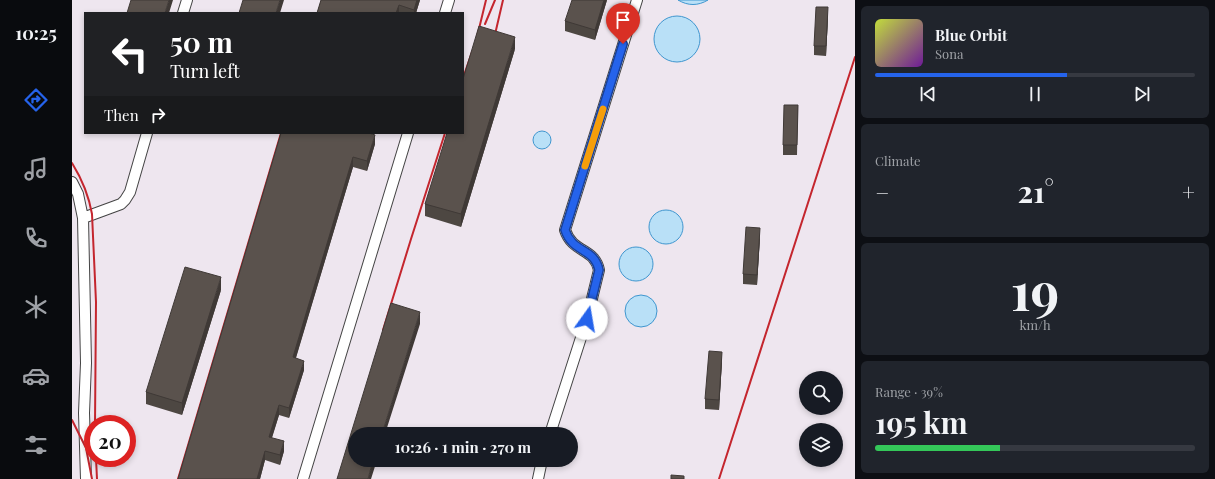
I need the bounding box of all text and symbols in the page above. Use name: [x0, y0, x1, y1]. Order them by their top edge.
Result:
pin: [606, 3, 640, 44]
icon: arrive: [612, 9, 634, 31]
text: 10:25: [15, 21, 57, 45]
text: 50 m: [170, 23, 233, 60]
text: Blue Orbit: [935, 25, 1007, 45]
icon: left: [104, 28, 156, 80]
text: Sona: [935, 45, 963, 62]
text: Turn left: [170, 59, 240, 83]
icon: previous: [917, 83, 939, 105]
icon: pause: [1024, 83, 1046, 105]
icon: next: [1131, 83, 1153, 105]
icon: directions: [22, 86, 50, 114]
icon: right: [147, 104, 169, 126]
text: Then: [104, 105, 139, 125]
text: Climate: [875, 152, 921, 169]
icon: music: [22, 155, 50, 183]
text: 21°: [1017, 171, 1054, 211]
text: −: [875, 177, 889, 207]
text: +: [1182, 177, 1195, 207]
icon: phone: [22, 224, 50, 252]
text: 19: [1011, 255, 1059, 324]
icon: climate: [22, 293, 50, 321]
position arrow: [566, 298, 608, 340]
text: km/h: [1019, 316, 1051, 333]
icon: car: [22, 362, 50, 390]
map controls: [799, 371, 843, 467]
button: search: [799, 371, 843, 415]
text: Range · 39%: [875, 383, 943, 400]
text: 195 km: [875, 402, 968, 442]
speed limit sign: 20: [84, 415, 136, 467]
button: layers: [799, 423, 843, 467]
icon: filters: [22, 431, 50, 459]
text: 10:26 · 1 min · 270 m: [395, 437, 531, 457]

